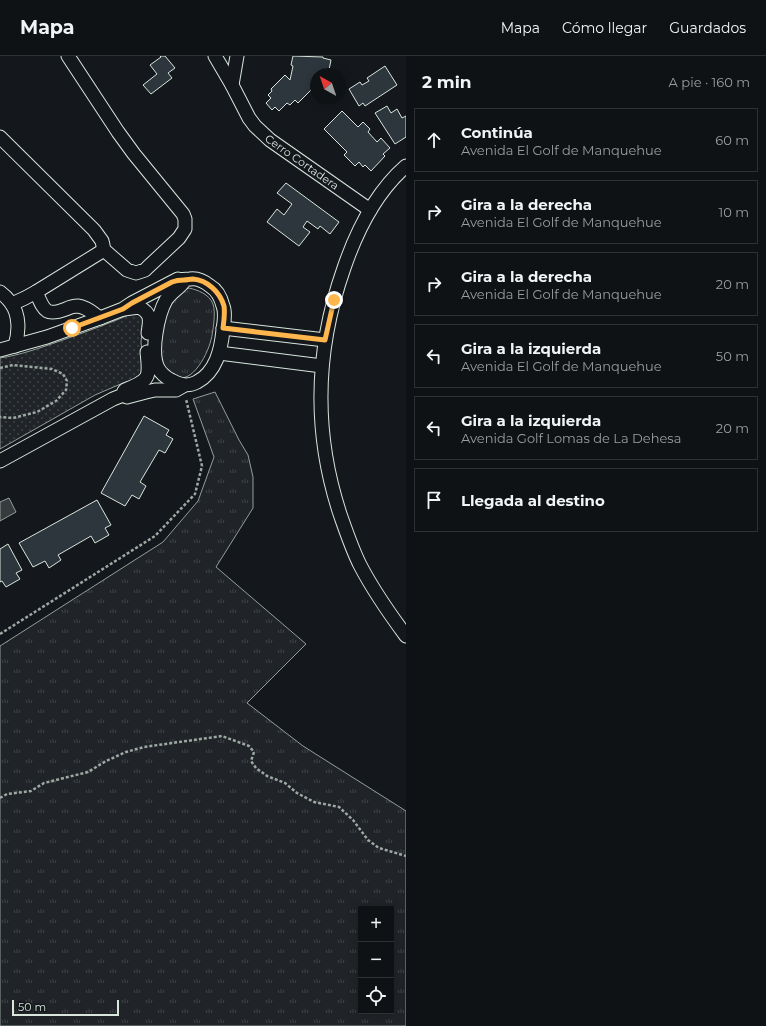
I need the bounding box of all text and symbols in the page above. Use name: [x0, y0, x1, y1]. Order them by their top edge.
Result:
text: Mapa: [20, 16, 75, 39]
text: Mapa: [501, 19, 540, 37]
text: Cómo llegar: [562, 19, 647, 37]
text: Guardados: [669, 19, 746, 37]
north arrow: [310, 68, 346, 104]
text: 2 min: [422, 72, 472, 92]
text: A pie · 160 m: [669, 74, 750, 90]
text: Continúa: [461, 123, 533, 142]
icon: ahead: [423, 129, 445, 151]
street label: Cerro Cortadera: [262, 131, 342, 193]
text: 60 m: [715, 132, 749, 148]
text: Avenida El Golf de Manquehue: [461, 142, 662, 158]
text: Gira a la derecha: [461, 195, 592, 214]
icon: right: [423, 201, 445, 223]
text: 10 m: [719, 204, 749, 220]
text: Avenida El Golf de Manquehue: [461, 214, 662, 230]
text: Gira a la derecha: [461, 267, 592, 286]
icon: right: [423, 273, 445, 295]
text: 20 m: [716, 276, 749, 292]
text: Avenida El Golf de Manquehue: [461, 286, 662, 302]
route end: [325, 291, 343, 309]
route start: [63, 319, 81, 337]
text: Gira a la izquierda: [461, 339, 601, 358]
icon: left: [423, 345, 445, 367]
text: 50 m: [716, 348, 749, 364]
text: Avenida El Golf de Manquehue: [461, 358, 662, 374]
text: Gira a la izquierda: [461, 411, 601, 430]
icon: left: [423, 417, 445, 439]
text: 20 m: [716, 420, 749, 436]
text: Avenida Golf Lomas de La Dehesa: [461, 430, 681, 446]
icon: arrive: [423, 489, 445, 511]
text: Llegada al destino: [461, 491, 605, 510]
map controls: [358, 906, 394, 1014]
button: +: [358, 906, 394, 942]
button: −: [358, 942, 394, 978]
button: locate: [358, 978, 394, 1014]
scale bar: [12, 998, 119, 1017]
text: 50 m: [18, 1000, 46, 1014]

